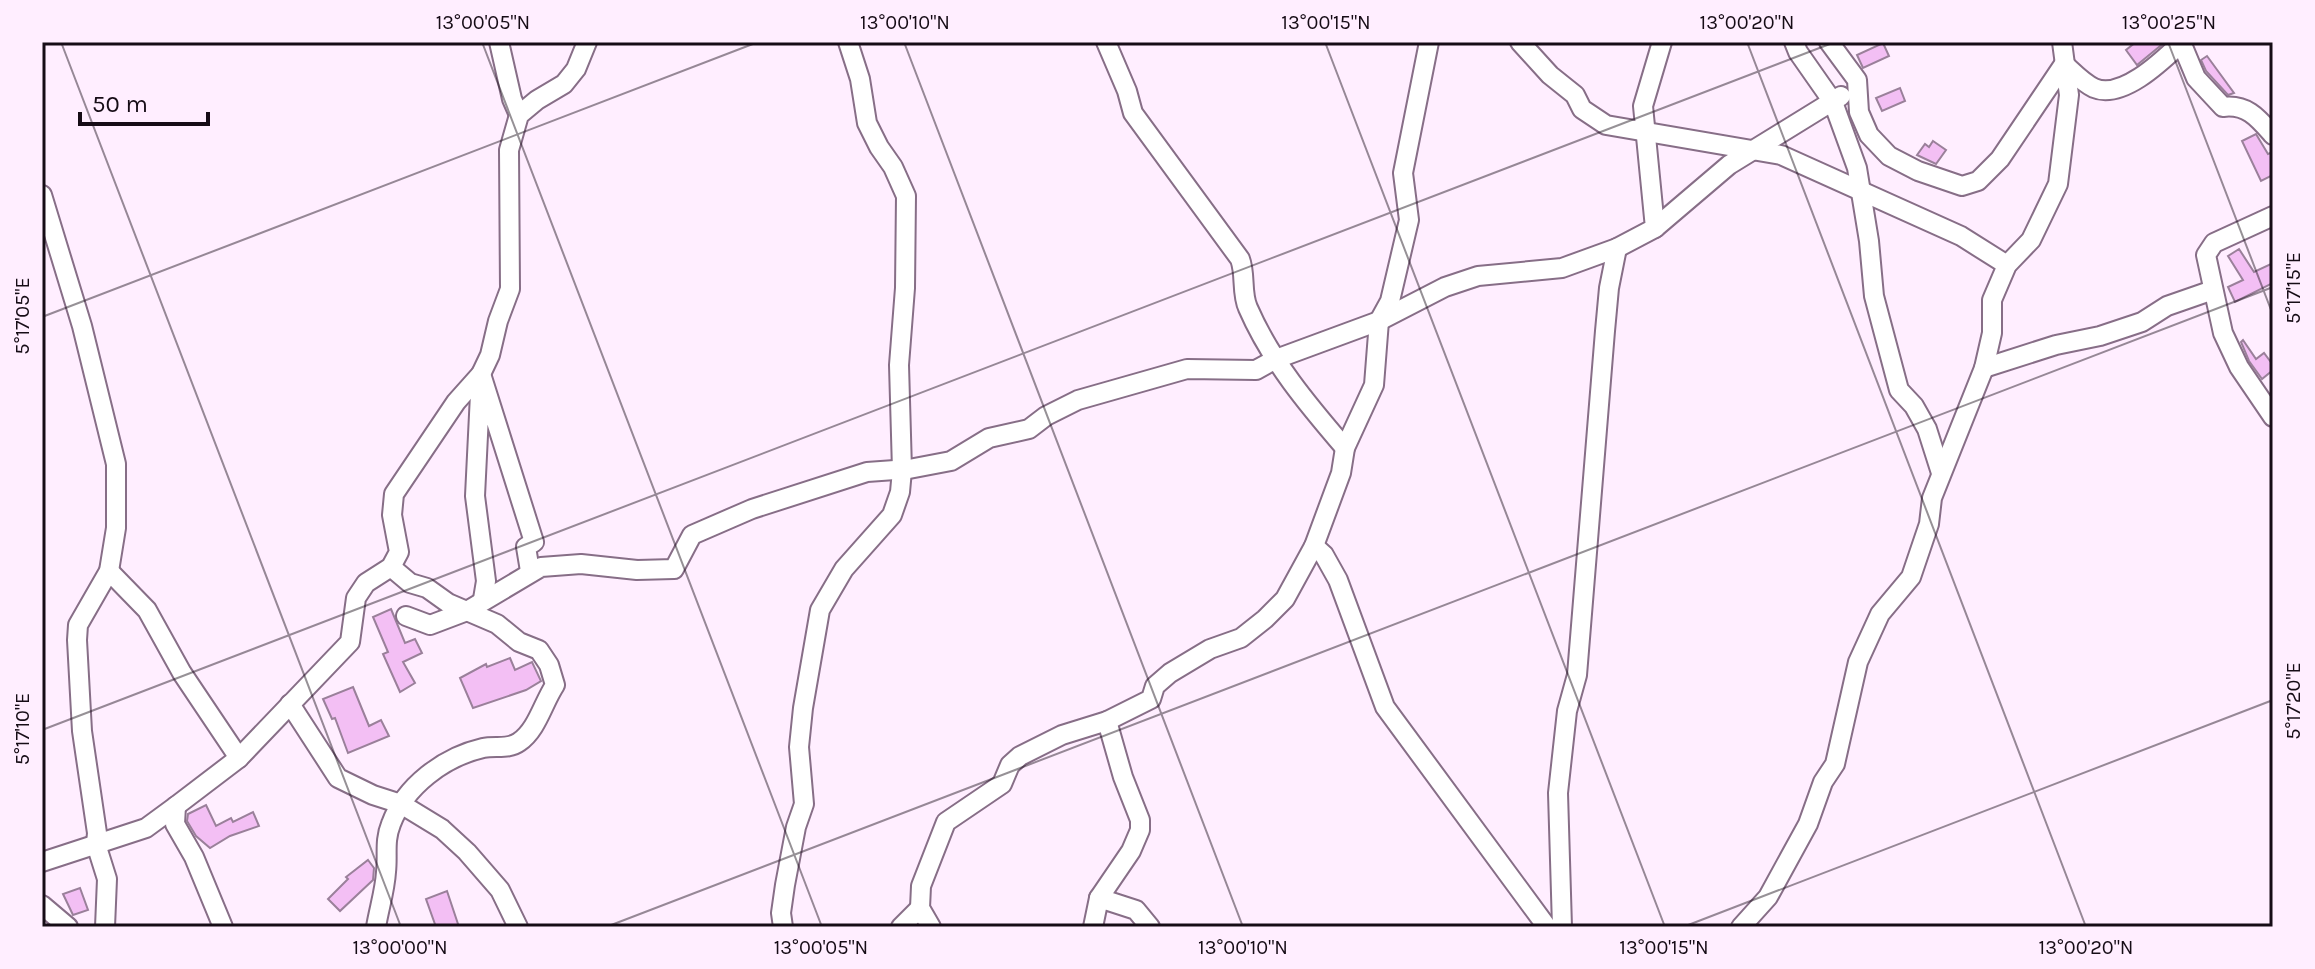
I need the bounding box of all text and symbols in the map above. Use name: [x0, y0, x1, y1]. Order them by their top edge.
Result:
text: 13°00'05"N: [436, 11, 530, 34]
text: 13°00'10"N: [860, 11, 950, 34]
text: 13°00'15"N: [1281, 11, 1371, 34]
text: 13°00'20"N: [1700, 11, 1794, 34]
text: 13°00'25"N: [2122, 11, 2216, 34]
scale bar: [80, 76, 208, 126]
text: 50 m: [92, 90, 148, 118]
text: 5°17'15"E: [2282, 252, 2305, 324]
text: 5°17'05"E: [11, 277, 34, 355]
text: 5°17'20"E: [2282, 662, 2305, 740]
text: 5°17'10"E: [11, 693, 34, 765]
text: 13°00'00"N: [352, 936, 448, 959]
text: 13°00'05"N: [774, 936, 868, 959]
text: 13°00'10"N: [1198, 936, 1288, 959]
text: 13°00'15"N: [1619, 936, 1709, 959]
text: 13°00'20"N: [2039, 936, 2133, 959]

